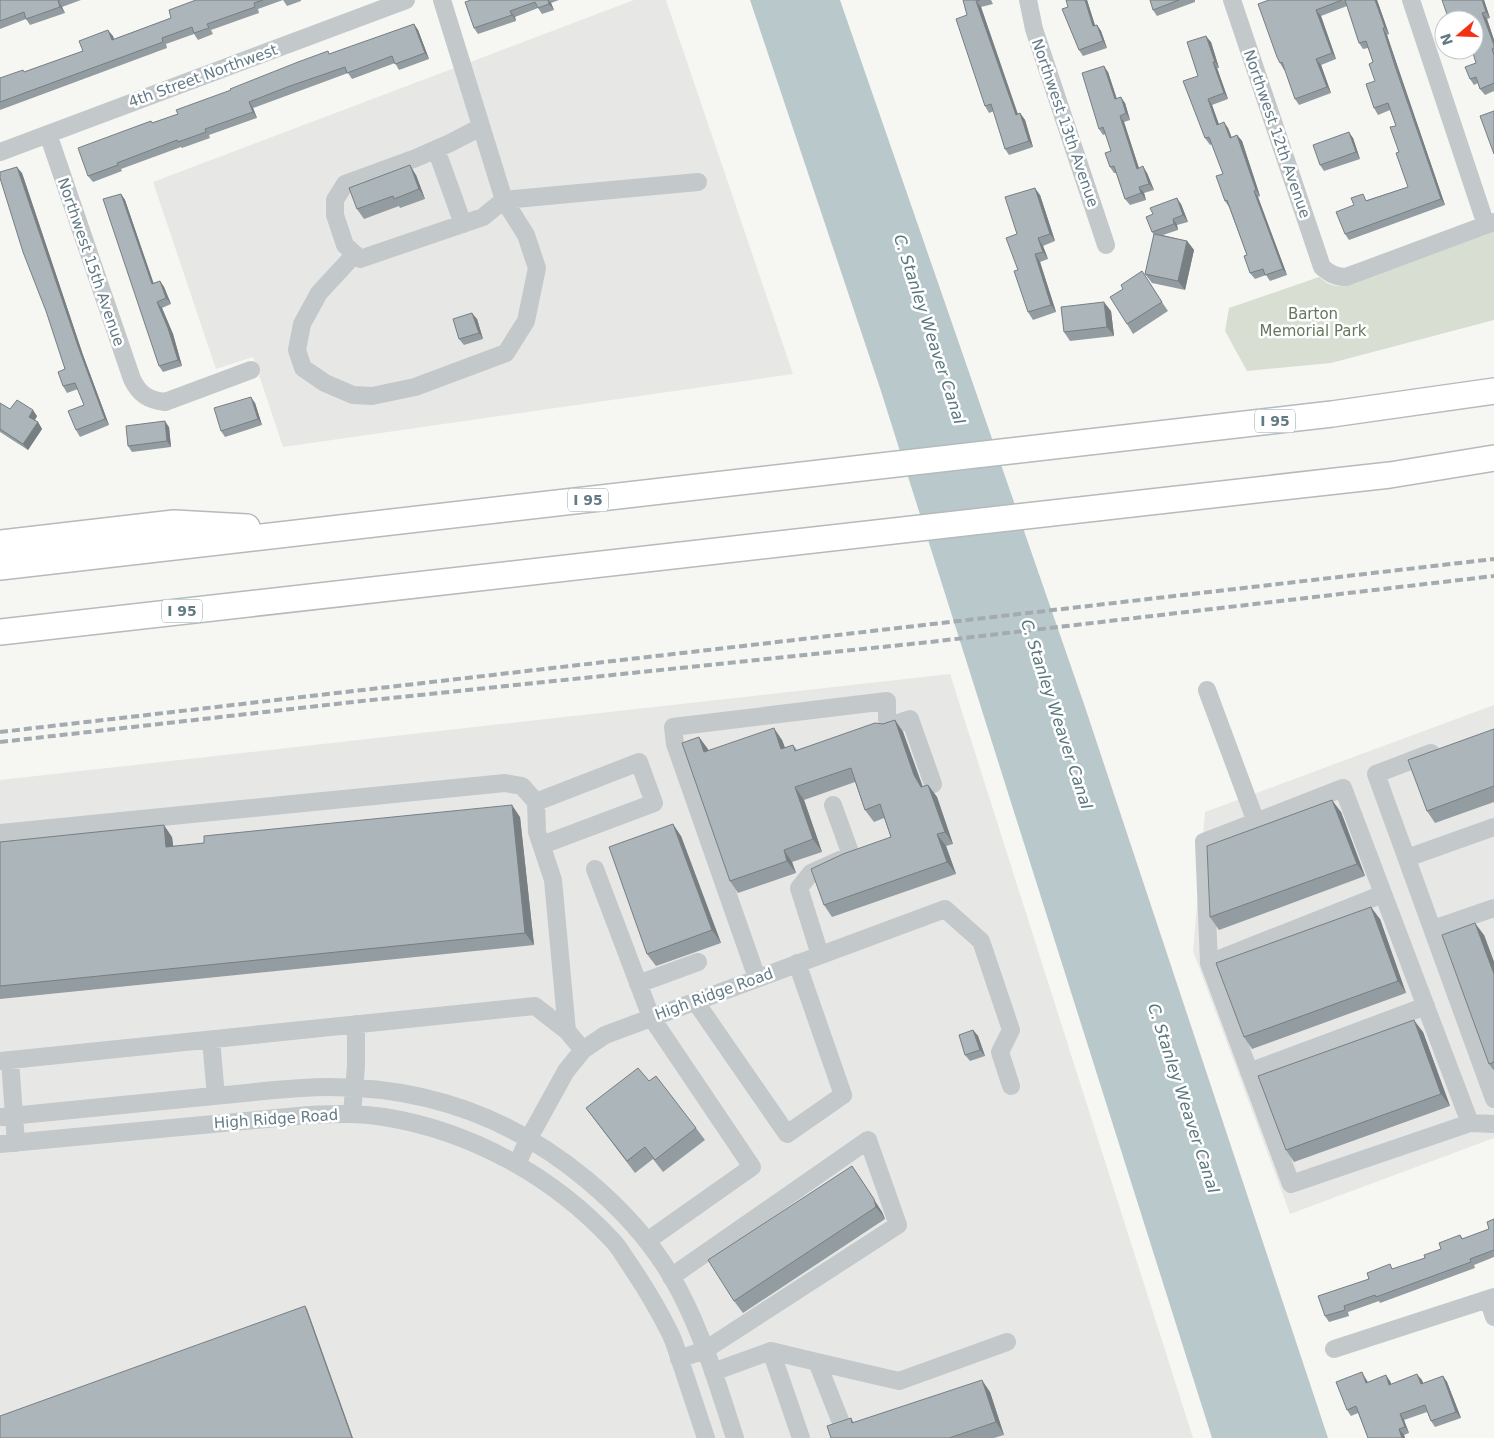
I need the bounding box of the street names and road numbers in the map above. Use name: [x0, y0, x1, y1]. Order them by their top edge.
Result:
street label: Northwest 13th Avenue: [1028, 36, 1102, 210]
street label: 4th Street Northwest: [126, 41, 280, 111]
street label: Northwest 12th Avenue: [1240, 47, 1314, 221]
street label: Northwest 15th Avenue: [54, 175, 128, 349]
road number: I 95: [1255, 410, 1295, 432]
road number: I 95: [568, 488, 608, 512]
road number: I 95: [162, 600, 202, 622]
street label: High Ridge Road: [652, 964, 776, 1024]
street label: High Ridge Road: [213, 1106, 339, 1132]

